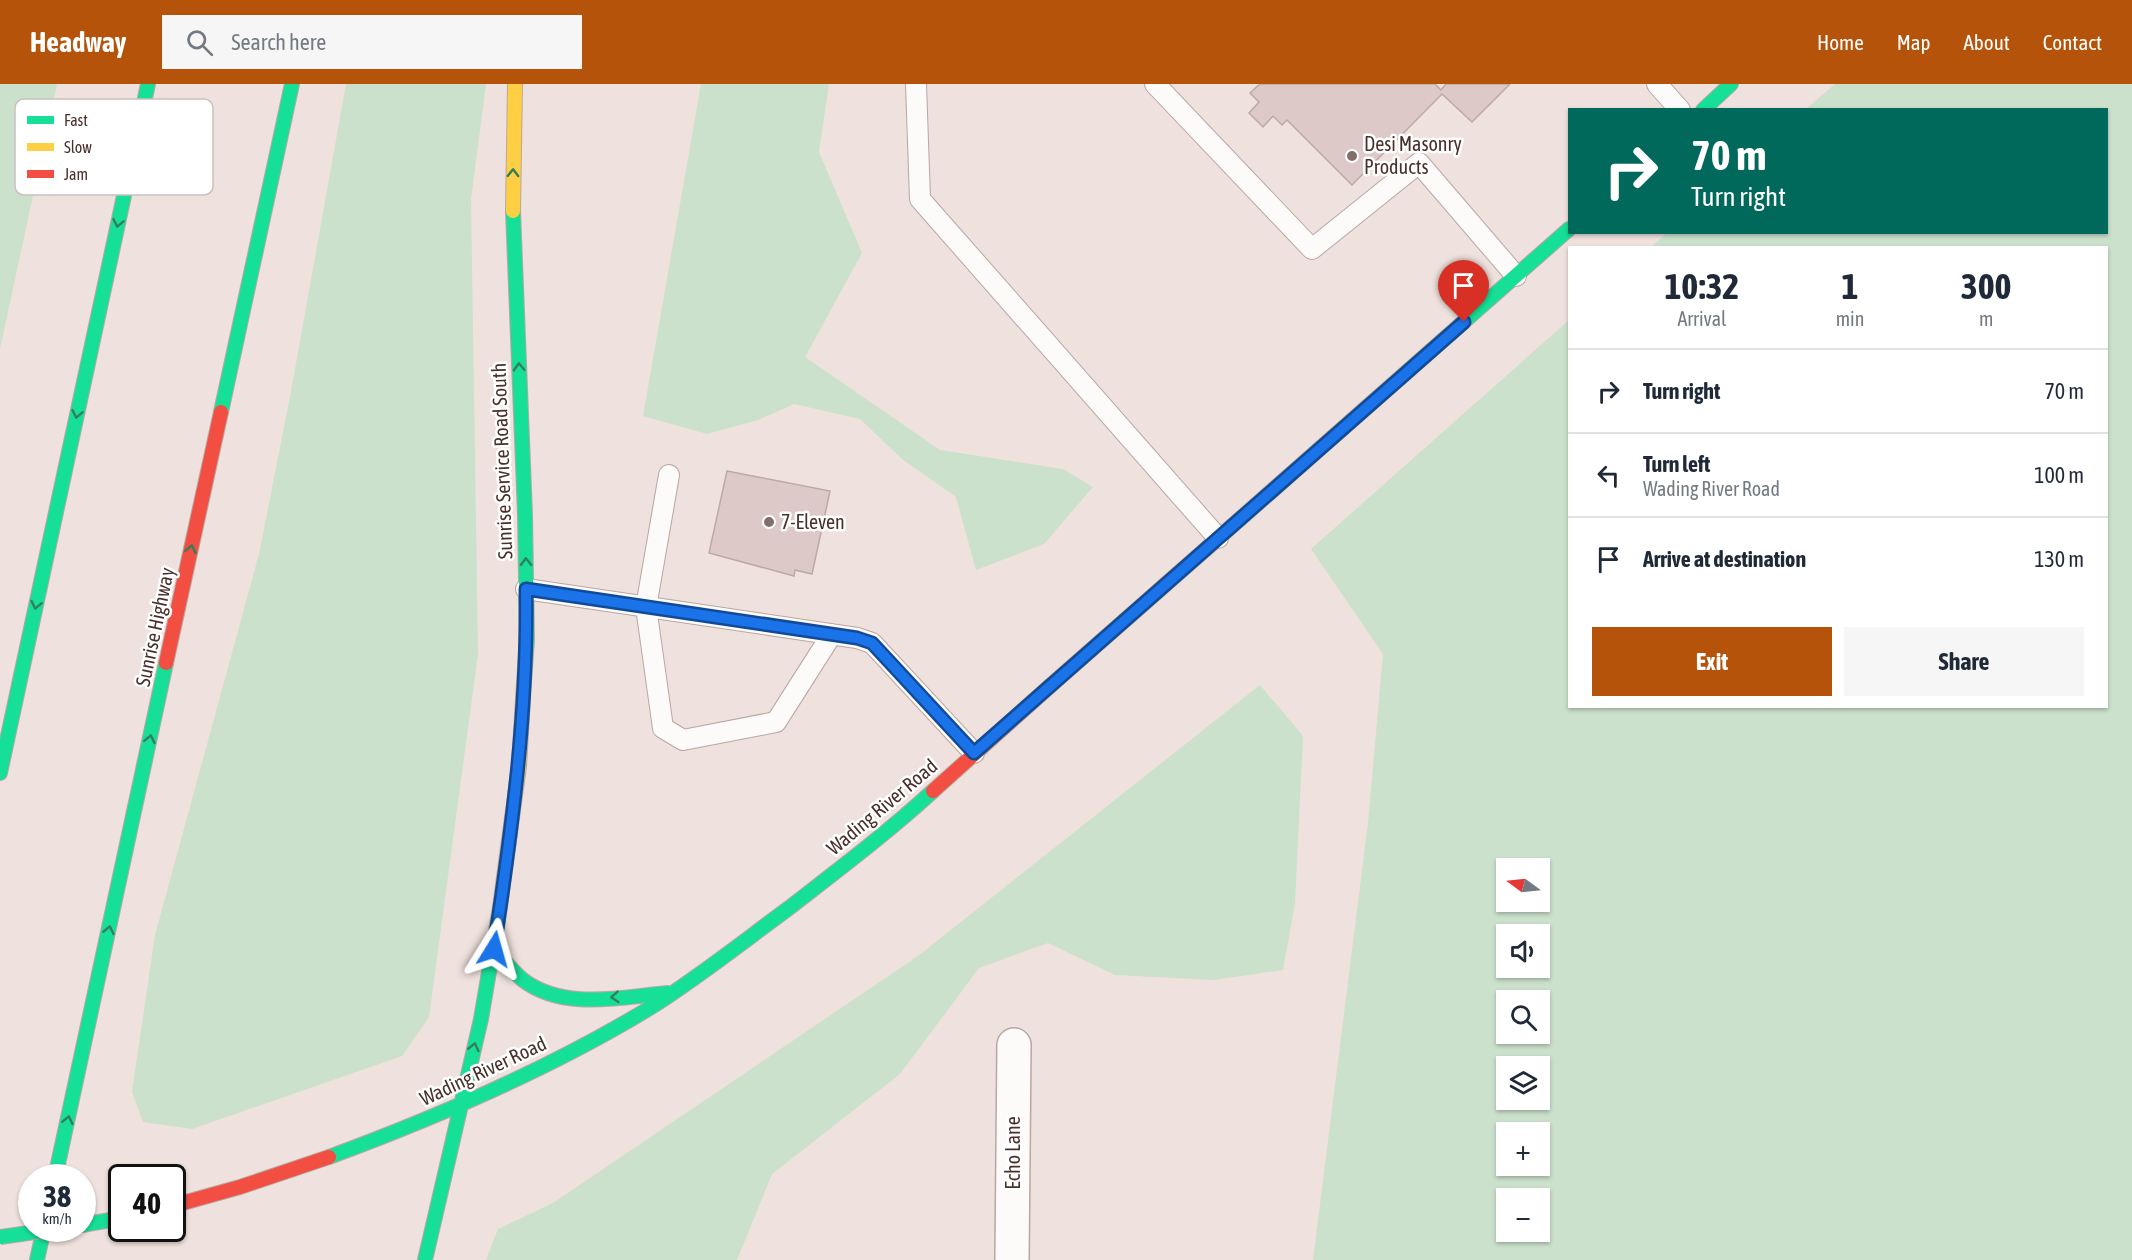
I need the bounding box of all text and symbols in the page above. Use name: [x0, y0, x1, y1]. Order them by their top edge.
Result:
search box: [162, 15, 582, 69]
text: Headway: [30, 26, 126, 58]
icon: search: [183, 26, 216, 59]
text: Search here: [231, 29, 326, 55]
text: Home: [1817, 30, 1864, 54]
text: Map: [1897, 30, 1931, 54]
text: About: [1964, 30, 2010, 54]
text: Contact: [2043, 30, 2102, 54]
legend: [15, 99, 213, 195]
text: Fast: [64, 111, 88, 129]
text: 70 m: [1691, 131, 1766, 179]
place label: Desi Masonry Products: [1364, 132, 1462, 178]
icon: right: [1592, 132, 1670, 210]
text: Slow: [64, 138, 92, 156]
marker: Desi Masonry Products: [1345, 149, 1359, 163]
text: Jam: [64, 165, 88, 183]
one-way arrow: [506, 168, 519, 177]
text: Turn right: [1691, 181, 1786, 212]
one-way arrow: [112, 218, 125, 228]
pin: [1438, 260, 1489, 322]
text: 10:32: [1664, 265, 1739, 307]
text: 1: [1842, 265, 1858, 307]
text: 300: [1961, 265, 2012, 307]
icon: arrive: [1447, 269, 1480, 302]
text: Arrival: [1677, 307, 1726, 330]
text: min: [1836, 307, 1864, 330]
text: m: [1979, 307, 1993, 330]
street label: Sunrise Service Road South: [487, 362, 516, 560]
one-way arrow: [512, 363, 525, 372]
icon: right: [1592, 375, 1625, 408]
text: Turn right: [1643, 378, 1720, 404]
text: 70 m: [2044, 378, 2084, 404]
one-way arrow: [71, 409, 84, 419]
text: Turn left: [1643, 451, 1710, 477]
icon: left: [1592, 459, 1625, 492]
text: 100 m: [2034, 462, 2084, 488]
text: Wading River Road: [1643, 477, 1780, 500]
place label: 7-Eleven: [781, 510, 845, 533]
marker: 7-Eleven: [762, 515, 776, 529]
icon: arrive: [1592, 543, 1625, 576]
one-way arrow: [184, 544, 197, 554]
text: Arrive at destination: [1643, 546, 1806, 572]
text: 130 m: [2034, 546, 2084, 572]
one-way arrow: [520, 558, 532, 567]
street label: Sunrise Highway: [131, 565, 178, 688]
one-way arrow: [30, 599, 43, 609]
button: Exit: [1592, 627, 1832, 696]
button: Share: [1844, 627, 2084, 696]
one-way arrow: [143, 734, 156, 744]
street label: Wading River Road: [822, 754, 941, 859]
north arrow: [1496, 858, 1550, 912]
map controls: [1496, 858, 1550, 1242]
position arrow: [462, 917, 526, 981]
button: sound: [1496, 924, 1550, 978]
one-way arrow: [102, 925, 115, 935]
one-way arrow: [610, 990, 619, 1003]
button: search: [1496, 990, 1550, 1044]
street label: Wading River Road: [416, 1031, 550, 1110]
one-way arrow: [467, 1043, 480, 1053]
button: layers: [1496, 1056, 1550, 1110]
one-way arrow: [60, 1116, 73, 1126]
street label: Echo Lane: [1001, 1116, 1024, 1190]
button: +: [1496, 1122, 1550, 1176]
speed limit sign: 40: [108, 1164, 186, 1242]
text: 38: [43, 1179, 71, 1213]
button: −: [1496, 1188, 1550, 1242]
text: km/h: [42, 1210, 72, 1227]

